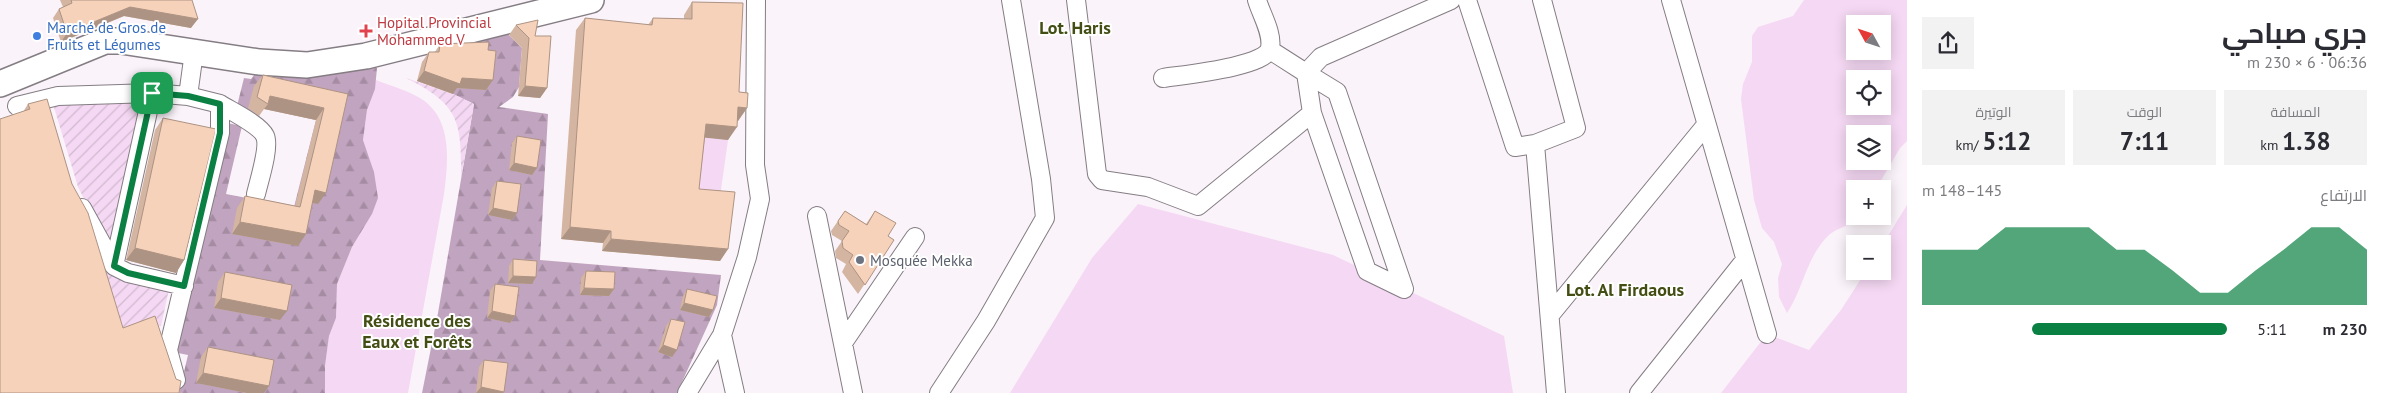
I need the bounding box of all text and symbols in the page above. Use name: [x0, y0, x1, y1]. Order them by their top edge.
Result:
place label: Hopital Provincial Mohammed V: [377, 13, 492, 49]
text: جري صباحي: [2222, 14, 2367, 51]
north arrow: [1846, 15, 1891, 60]
map controls: [1846, 15, 1891, 280]
district label: Lot. Haris: [1039, 16, 1111, 39]
button: share: [1922, 17, 1974, 69]
place label: Marché de Gros de Fruits et Légumes: [47, 18, 166, 54]
marker: Hopital Provincial Mohammed V: [359, 24, 373, 38]
marker: Marché de Gros de Fruits et Légumes: [31, 30, 43, 42]
text: 06:36 · 6 × 230 m: [2247, 52, 2367, 72]
button: locate: [1846, 70, 1891, 115]
pin: [131, 72, 173, 114]
icon: arrive: [138, 79, 166, 107]
text: الوتيرة: [1976, 103, 2011, 121]
text: الوقت: [2127, 103, 2162, 121]
text: المسافة: [2271, 103, 2320, 121]
button: layers: [1846, 125, 1891, 170]
text: 5:12: [1982, 125, 2032, 157]
text: 7:11: [2120, 125, 2169, 157]
text: 1.38: [2282, 125, 2331, 157]
text: /km: [1955, 136, 1982, 154]
text: km: [2260, 136, 2282, 154]
button: +: [1846, 180, 1891, 225]
text: 145–148 m: [1922, 180, 2002, 200]
text: الارتفاع: [2320, 185, 2367, 205]
button: −: [1846, 235, 1891, 280]
place label: Mosquée Mekka: [870, 251, 973, 270]
marker: Mosquée Mekka: [854, 254, 866, 266]
district label: Lot. Al Firdaous: [1566, 278, 1684, 301]
district label: Résidence des Eaux et Forêts: [362, 309, 472, 353]
text: 5:11: [2257, 319, 2287, 339]
text: 230 m: [2323, 319, 2367, 339]

